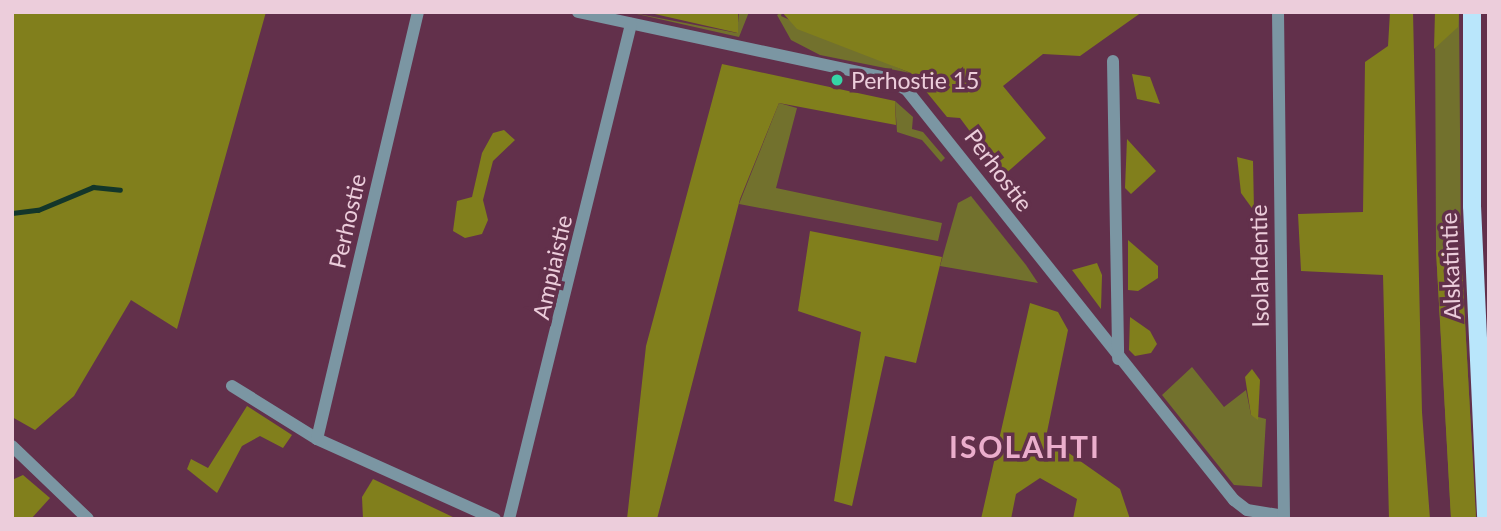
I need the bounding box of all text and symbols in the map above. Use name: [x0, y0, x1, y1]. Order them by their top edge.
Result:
place label: Perhostie 15: [851, 66, 979, 94]
marker: Perhostie 15: [829, 72, 845, 88]
street label: Perhostie: [959, 123, 1039, 217]
street label: Perhostie: [323, 171, 371, 271]
street label: Isolahdentie: [1244, 204, 1274, 328]
street label: Ampiaistie: [527, 212, 577, 322]
street label: Alskatintie: [1434, 212, 1466, 320]
district label: ISOLAHTI: [950, 428, 1100, 464]

